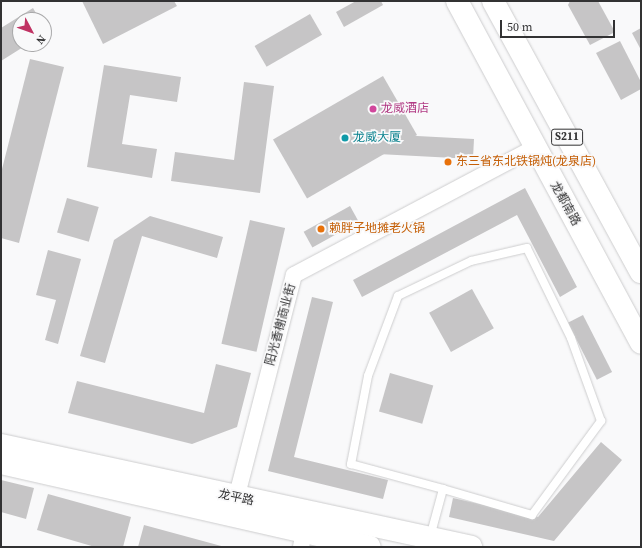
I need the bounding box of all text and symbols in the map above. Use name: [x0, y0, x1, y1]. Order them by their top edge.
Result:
north arrow: [12, 12, 52, 52]
scale bar: [502, 12, 617, 38]
text: 50 m: [507, 19, 533, 35]
text: N: [32, 32, 49, 47]
place label: 龙威酒店: [381, 102, 429, 116]
marker: 龙威酒店: [368, 104, 378, 114]
road number: S211: [551, 128, 583, 146]
place label: 龙威大厦: [353, 131, 401, 145]
marker: 龙威大厦: [340, 133, 350, 143]
place label: 东三省东北铁锅炖(龙泉店): [456, 155, 596, 169]
marker: 东三省东北铁锅炖(龙泉店): [443, 157, 453, 167]
street label: 龙都南路: [547, 180, 583, 228]
place label: 赖胖子地摊老火锅: [329, 222, 425, 236]
marker: 赖胖子地摊老火锅: [316, 224, 326, 234]
street label: 阳光香榭商业街: [263, 283, 299, 367]
street label: 龙平路: [217, 487, 255, 509]

